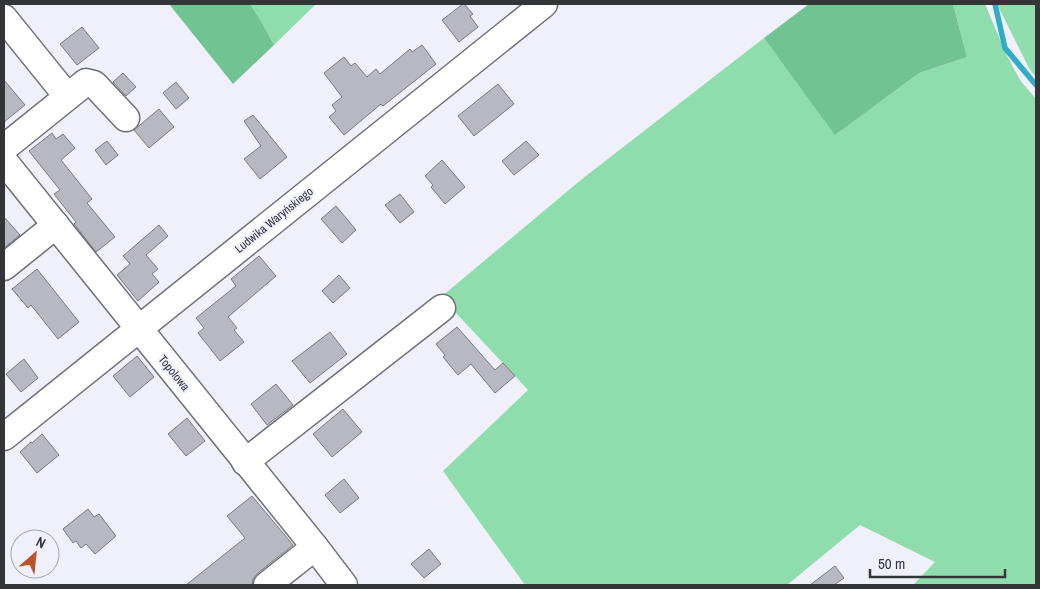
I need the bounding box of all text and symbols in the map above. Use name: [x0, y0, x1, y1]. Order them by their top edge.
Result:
street label: Ludwika Waryńskiego: [231, 183, 317, 257]
street label: Topolowa: [155, 352, 194, 395]
north arrow: [10, 529, 60, 579]
text: N: [33, 533, 49, 552]
scale bar: [870, 546, 1005, 578]
text: 50 m: [878, 553, 905, 574]

